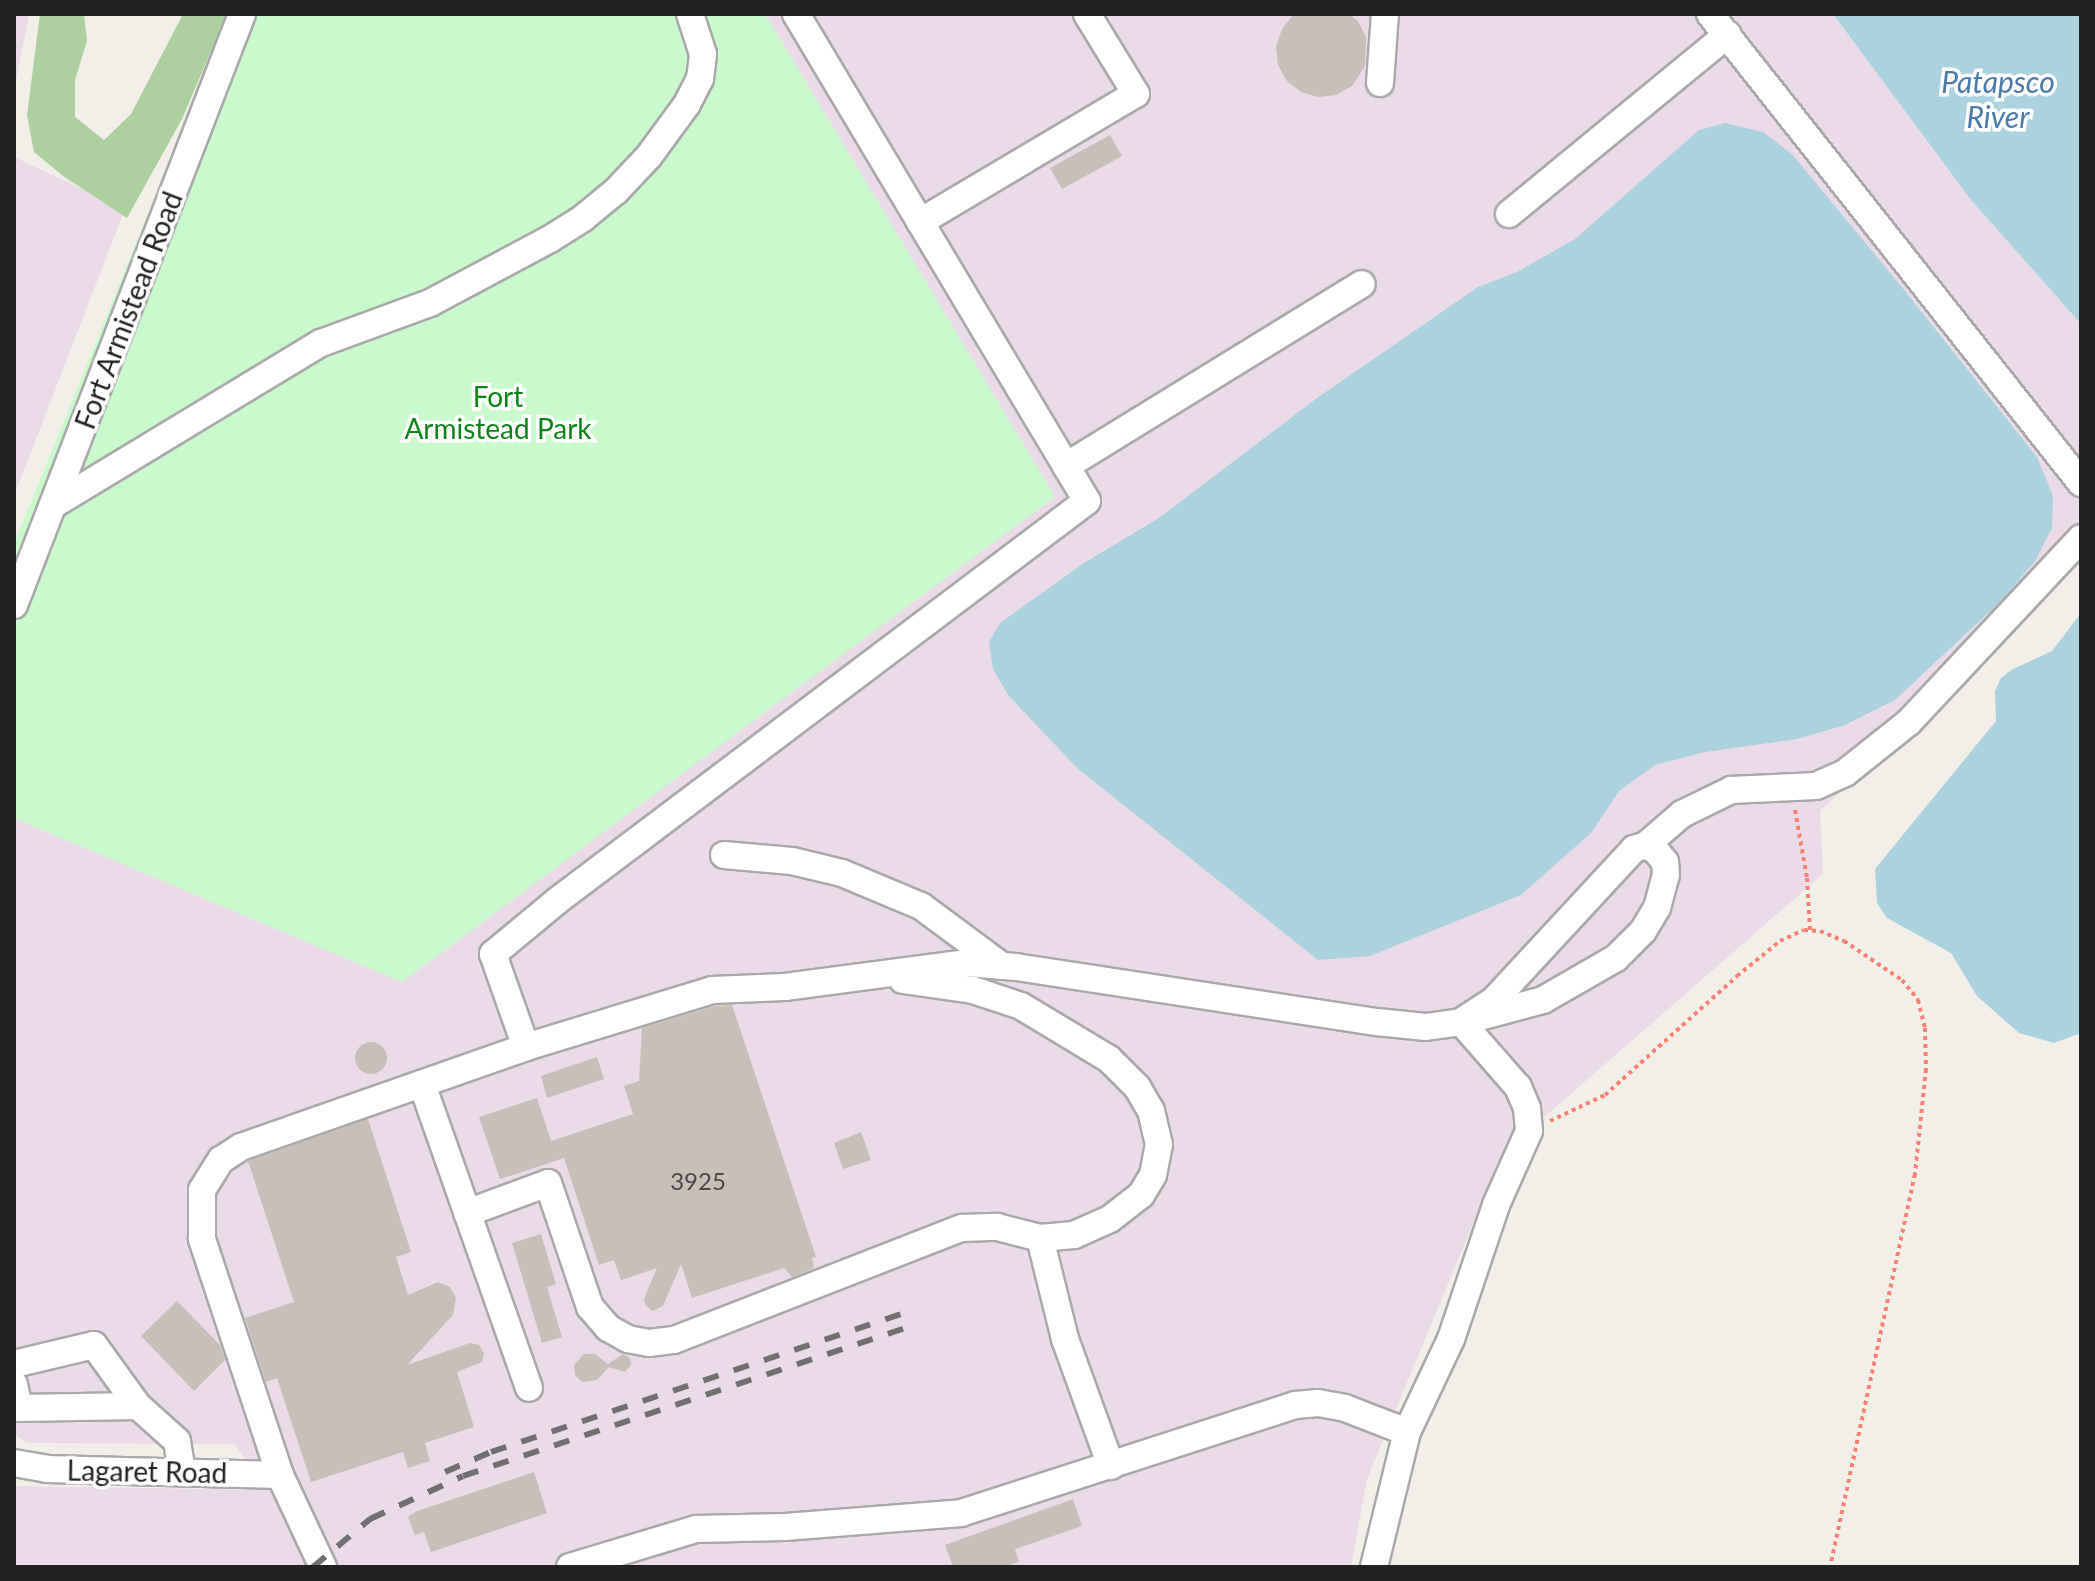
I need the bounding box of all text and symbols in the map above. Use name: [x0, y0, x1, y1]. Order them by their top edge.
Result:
water label: Patapsco River: [1941, 63, 2055, 134]
street label: Fort Armistead Road: [67, 186, 189, 434]
park label: Fort Armistead Park: [404, 379, 592, 445]
house number: 3925: [670, 1167, 726, 1195]
street label: Lagaret Road: [67, 1453, 227, 1489]

